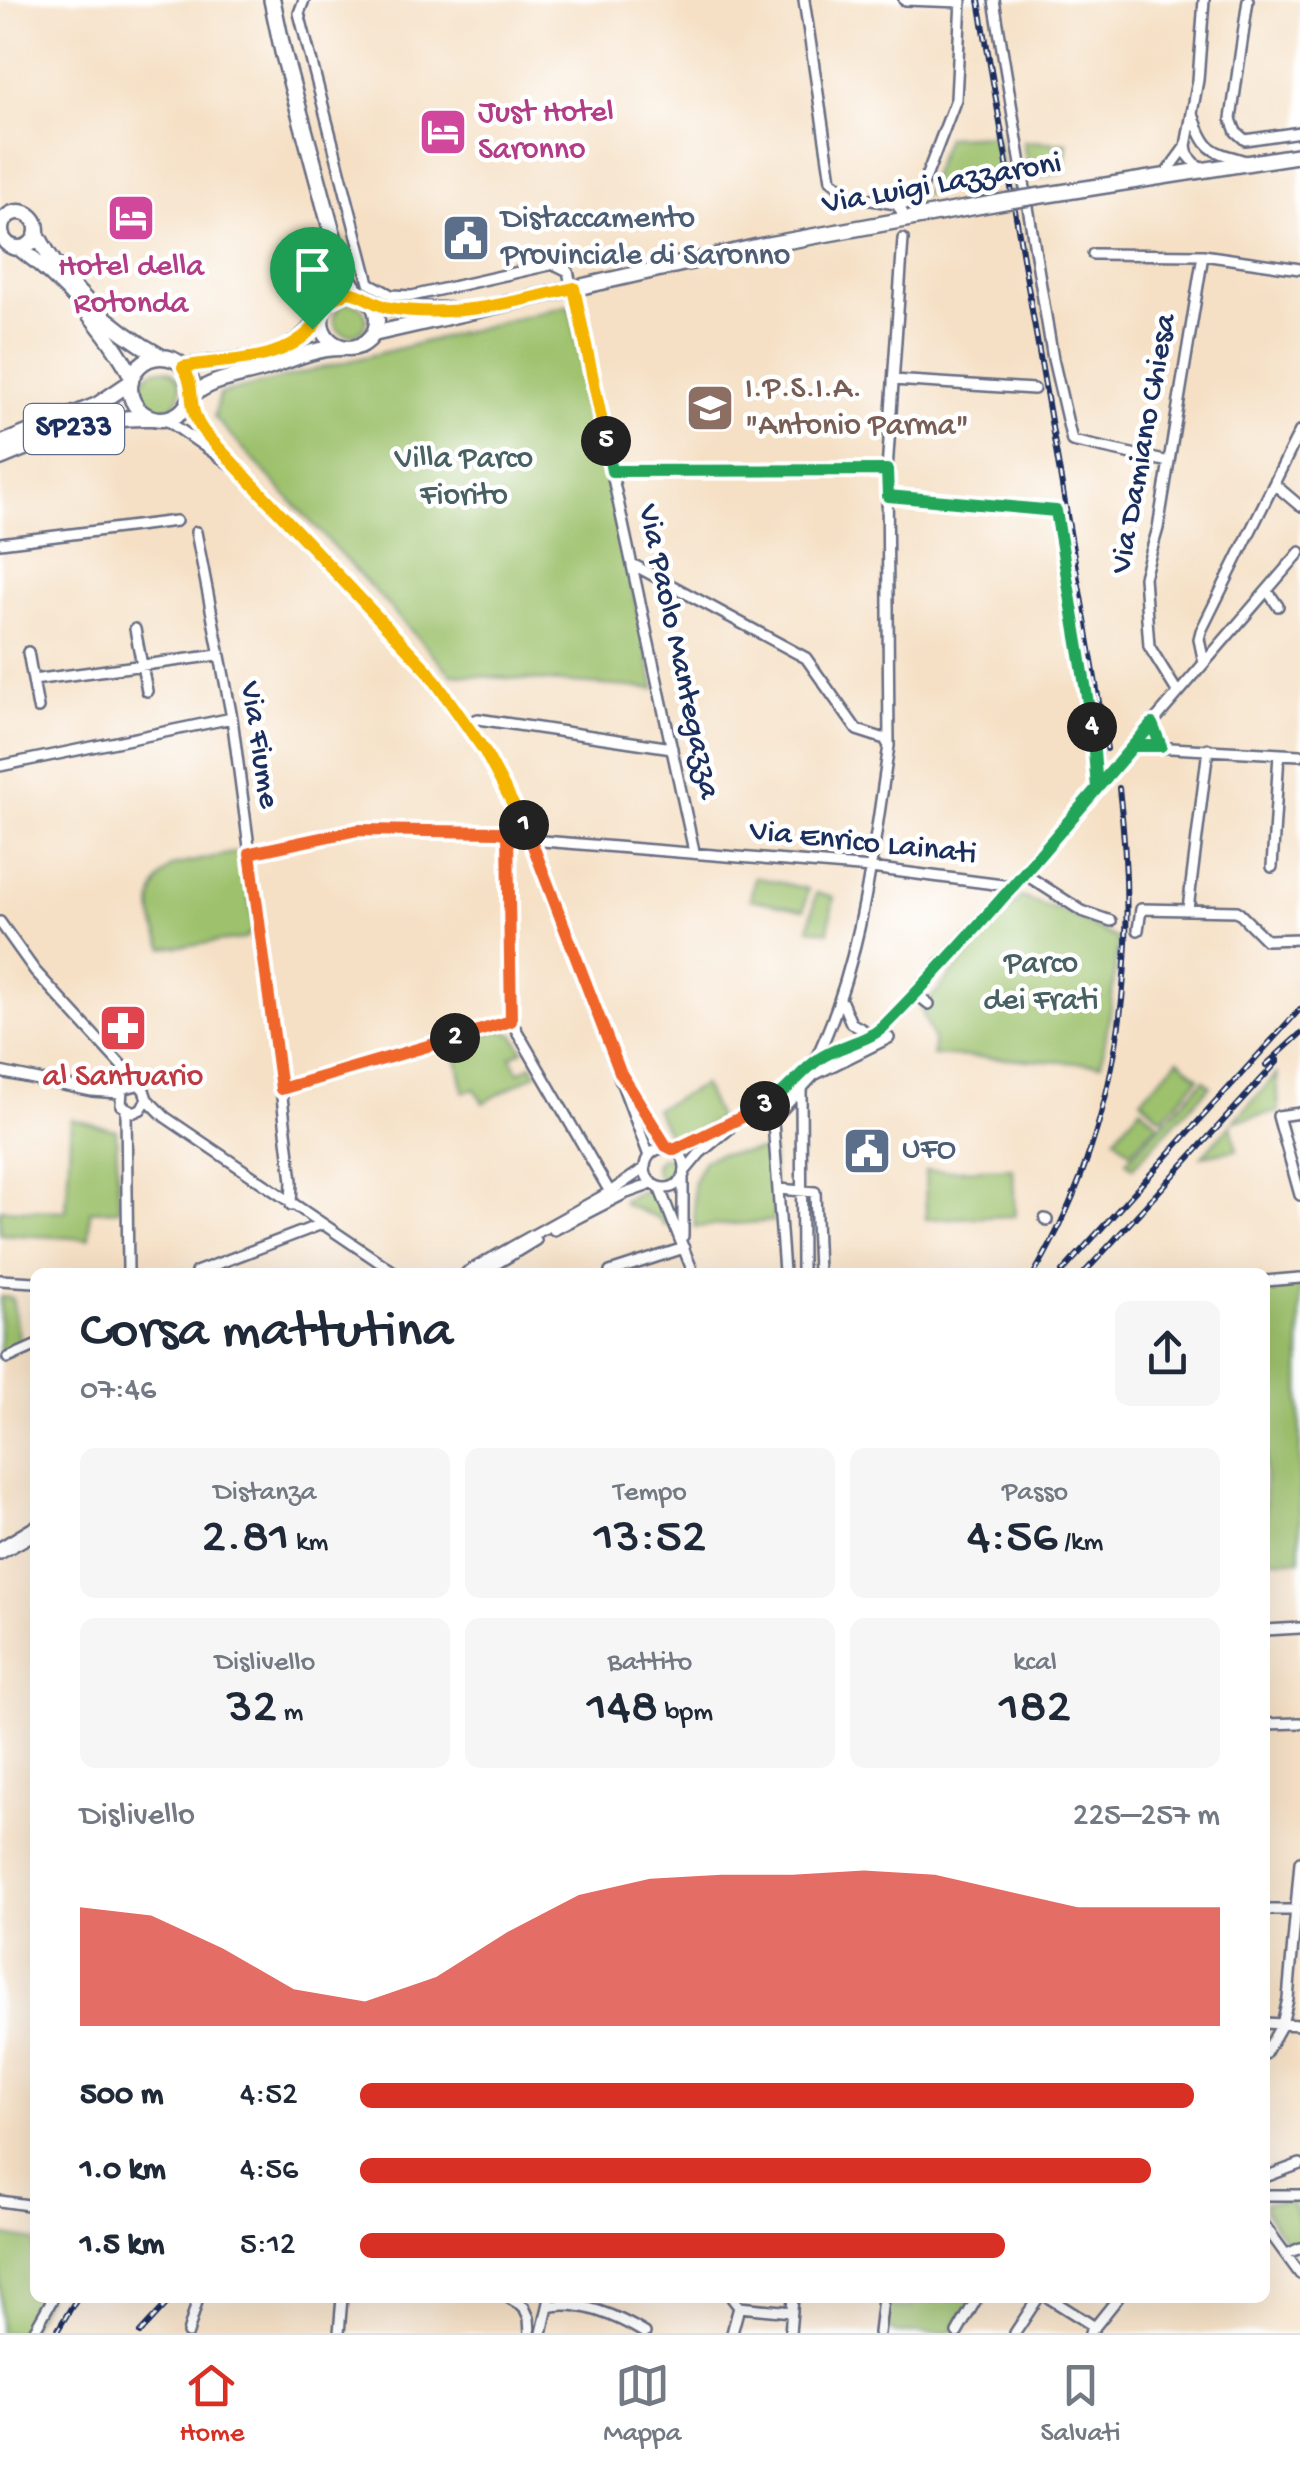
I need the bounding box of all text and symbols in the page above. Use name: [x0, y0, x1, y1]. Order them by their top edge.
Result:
place label: Just Hotel Saronno: [478, 95, 614, 170]
hotel icon: Just Hotel Saronno: [417, 106, 469, 158]
street label: Via Luigi Lazzaroni: [819, 145, 1064, 225]
hotel icon: Hotel della Rotonda: [105, 192, 157, 244]
place label: Distaccamento Provinciale di Saronno: [499, 201, 790, 276]
public building icon: Distaccamento Provinciale di Saronno: [440, 212, 492, 264]
pin: [270, 227, 355, 330]
icon: arrive: [285, 242, 340, 297]
place label: Hotel della Rotonda: [58, 249, 205, 324]
street label: Via Damiano Chiesa: [1103, 310, 1187, 578]
place label: I.P.S.I.A. "Antonio Parma": [745, 371, 969, 446]
school or university icon: I.P.S.I.A. "Antonio Parma": [684, 382, 736, 434]
road number: SP233: [24, 404, 124, 454]
pin: 5: [581, 416, 631, 466]
text: 5: [599, 424, 613, 457]
park label: Villa Parco Fiorito: [394, 441, 533, 516]
street label: Via Paolo Mantegazza: [627, 500, 727, 804]
street label: Via Fiume: [229, 678, 287, 811]
pin: 4: [1067, 702, 1117, 752]
text: 4: [1085, 710, 1099, 743]
pin: 1: [499, 800, 549, 850]
text: 1: [518, 808, 530, 841]
street label: Via Enrico Lainati: [747, 813, 978, 875]
park label: Parco dei Frati: [983, 946, 1099, 1021]
pharmacy icon: al Santuario: [97, 1002, 149, 1054]
pin: 2: [430, 1013, 480, 1063]
text: 2: [448, 1021, 462, 1054]
place label: al Santuario: [43, 1059, 203, 1097]
pin: 3: [740, 1081, 790, 1131]
text: 3: [758, 1089, 772, 1122]
public building icon: UFO: [841, 1125, 893, 1177]
place label: UFO: [902, 1132, 956, 1170]
button: share: [1115, 1301, 1220, 1406]
text: Corsa mattutina: [80, 1302, 453, 1366]
text: 07:46: [80, 1372, 156, 1410]
text: Distanza: [214, 1477, 316, 1510]
text: Tempo: [613, 1477, 687, 1510]
text: Passo: [1002, 1477, 1068, 1510]
text: 2.81: [202, 1510, 289, 1569]
text: 13:52: [594, 1510, 706, 1569]
text: 4:56: [967, 1510, 1058, 1569]
text: km: [289, 1527, 328, 1560]
text: /km: [1058, 1527, 1103, 1560]
text: Dislivello: [215, 1647, 315, 1680]
text: Battito: [608, 1647, 692, 1680]
text: kcal: [1013, 1647, 1057, 1680]
text: 32: [227, 1680, 277, 1739]
text: 148: [587, 1680, 658, 1739]
text: 182: [999, 1680, 1071, 1739]
text: m: [277, 1697, 303, 1730]
text: bpm: [658, 1697, 713, 1730]
text: Dislivello: [80, 1798, 195, 1836]
text: 225–257 m: [1073, 1798, 1220, 1836]
text: 500 m: [80, 2077, 163, 2115]
text: 4:52: [240, 2077, 298, 2115]
text: 1.0 km: [80, 2152, 166, 2190]
text: 4:56: [240, 2152, 298, 2190]
text: 1.5 km: [80, 2227, 164, 2265]
text: 5:12: [240, 2227, 295, 2265]
tab: Home: [179, 2358, 244, 2451]
tab: Mappa: [603, 2358, 681, 2451]
tab: Salvati: [1040, 2358, 1121, 2451]

